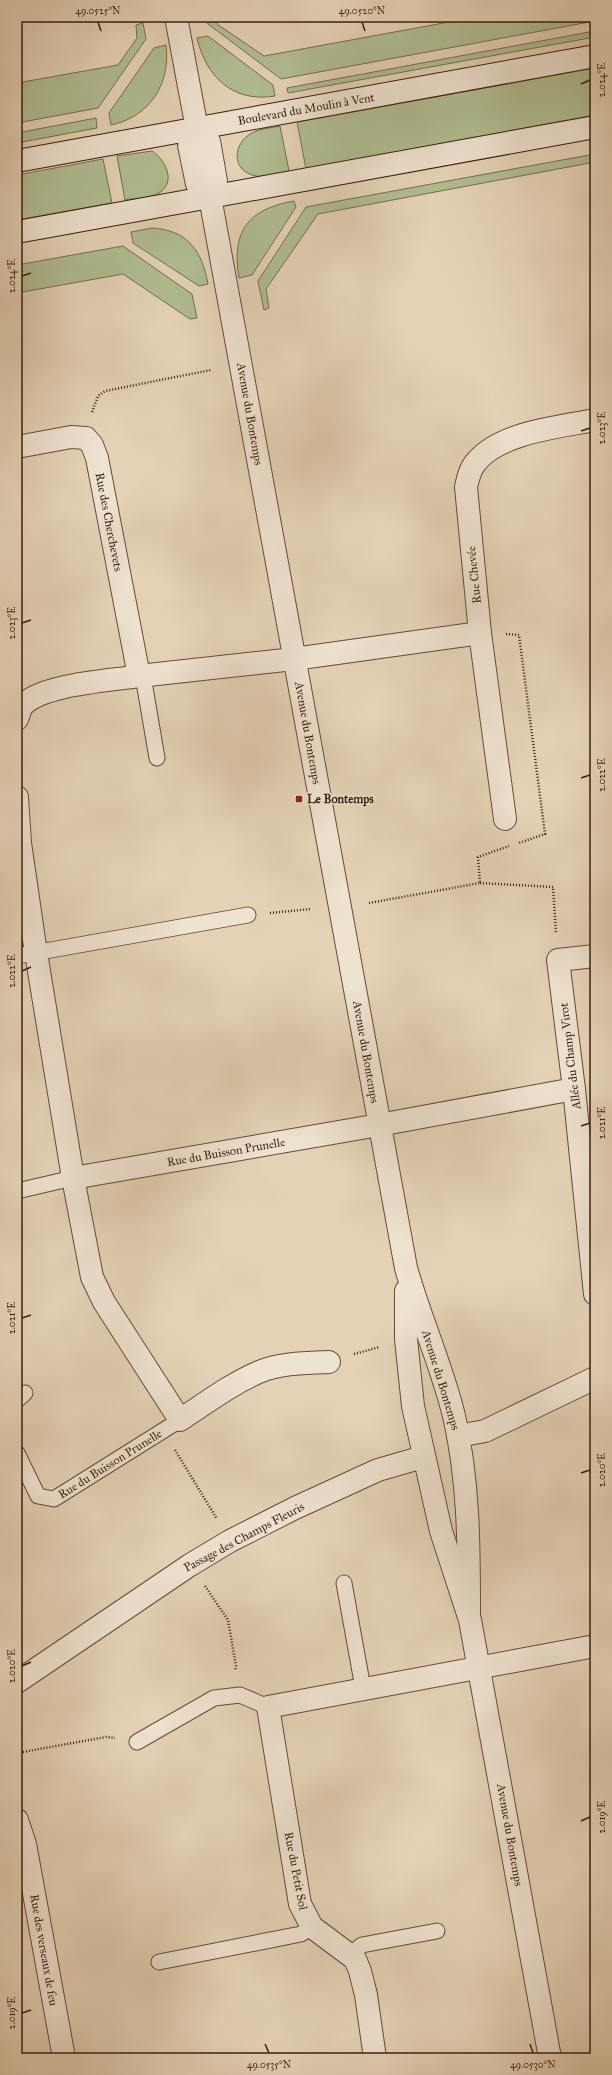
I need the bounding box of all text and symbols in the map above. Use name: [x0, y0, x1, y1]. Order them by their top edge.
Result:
text: 49.0525°N: [75, 5, 121, 17]
text: 49.0520°N: [339, 5, 386, 17]
text: 2.024°E: [596, 63, 608, 97]
street label: Boulevard du Moulin à Vent: [236, 90, 376, 128]
text: 2.024°E: [6, 259, 18, 293]
street label: Avenue du Bontemps: [234, 361, 266, 466]
text: 2.023°E: [596, 412, 608, 444]
street label: Rue des Cherchevets: [93, 471, 125, 573]
street label: Rue Chevée: [464, 546, 484, 604]
text: 2.023°E: [6, 607, 18, 639]
street label: Avenue du Bontemps: [292, 680, 324, 785]
text: 2.022°E: [596, 758, 608, 792]
place label: Le Bontemps: [307, 792, 374, 807]
marker: Le Bontemps: [294, 794, 304, 804]
text: 2.022°E: [6, 954, 18, 988]
street label: Avenue du Bontemps: [350, 999, 382, 1104]
street label: Allée du Champ Virot: [556, 1001, 584, 1111]
text: 2.021°E: [596, 1107, 608, 1139]
street label: Rue du Buisson Prunelle: [166, 1135, 286, 1169]
text: 2.021°E: [6, 1302, 18, 1334]
street label: Avenue du Bontemps: [419, 1327, 463, 1432]
street label: Rue du Buisson Prunelle: [56, 1426, 164, 1502]
text: 2.020°E: [596, 1453, 608, 1487]
street label: Passage des Champs Fleuris: [181, 1499, 307, 1576]
text: 2.020°E: [6, 1649, 18, 1683]
street label: Avenue du Bontemps: [494, 1782, 526, 1887]
text: 2.019°E: [596, 1801, 608, 1833]
street label: Rue du Petit Sol: [282, 1831, 311, 1912]
street label: Rue des verseaux de feu: [27, 1893, 61, 2008]
text: 2.019°E: [6, 1997, 18, 2029]
text: 49.0535°N: [247, 2059, 292, 2071]
text: 49.0530°N: [510, 2059, 556, 2071]

